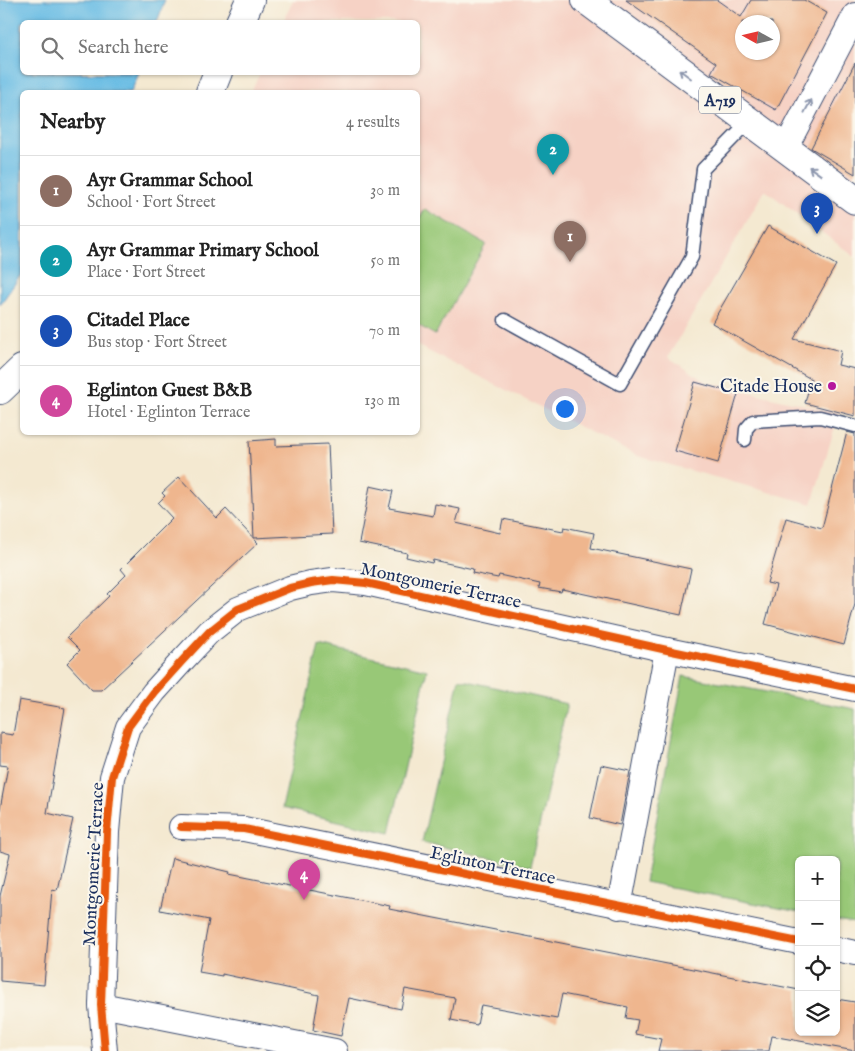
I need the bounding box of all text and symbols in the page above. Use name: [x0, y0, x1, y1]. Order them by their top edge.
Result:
north arrow: [735, 15, 780, 60]
search box: [20, 20, 420, 75]
icon: search: [38, 34, 66, 62]
text: Search here: [78, 36, 169, 60]
one-way arrow: [679, 69, 692, 80]
road number: A719: [699, 86, 741, 114]
one-way arrow: [803, 99, 813, 114]
text: Nearby: [40, 109, 105, 136]
text: 4 results: [346, 113, 400, 133]
pin: 2: [537, 134, 569, 175]
one-way arrow: [809, 166, 823, 176]
text: Ayr Grammar School: [87, 169, 252, 193]
text: 1: [53, 181, 59, 201]
text: 30 m: [370, 181, 400, 201]
text: School · Fort Street: [87, 193, 216, 213]
pin: 3: [801, 193, 833, 234]
pin: 1: [554, 221, 586, 262]
text: Ayr Grammar Primary School: [87, 239, 319, 263]
text: 2: [52, 251, 60, 271]
text: 50 m: [371, 251, 400, 271]
text: Place · Fort Street: [87, 263, 205, 283]
text: Citadel Place: [87, 309, 190, 333]
text: 3: [53, 321, 59, 341]
text: 70 m: [369, 321, 400, 341]
text: Bus stop · Fort Street: [87, 333, 227, 353]
place label: Citade House: [720, 376, 822, 399]
text: Eglinton Guest B&B: [87, 379, 252, 403]
marker: Citade House: [826, 380, 838, 392]
text: 4: [52, 391, 60, 411]
text: 130 m: [364, 391, 400, 411]
your location: [552, 396, 578, 422]
text: Hotel · Eglinton Terrace: [87, 403, 250, 423]
street label: Montgomerie Terrace: [358, 558, 523, 615]
street label: Montgomerie Terrace: [79, 782, 110, 947]
street label: Eglinton Terrace: [428, 842, 557, 891]
map controls: [795, 856, 840, 1036]
button: +: [795, 856, 840, 901]
pin: 4: [288, 859, 320, 900]
button: −: [795, 901, 840, 946]
button: locate: [795, 946, 840, 991]
button: layers: [795, 991, 840, 1036]

